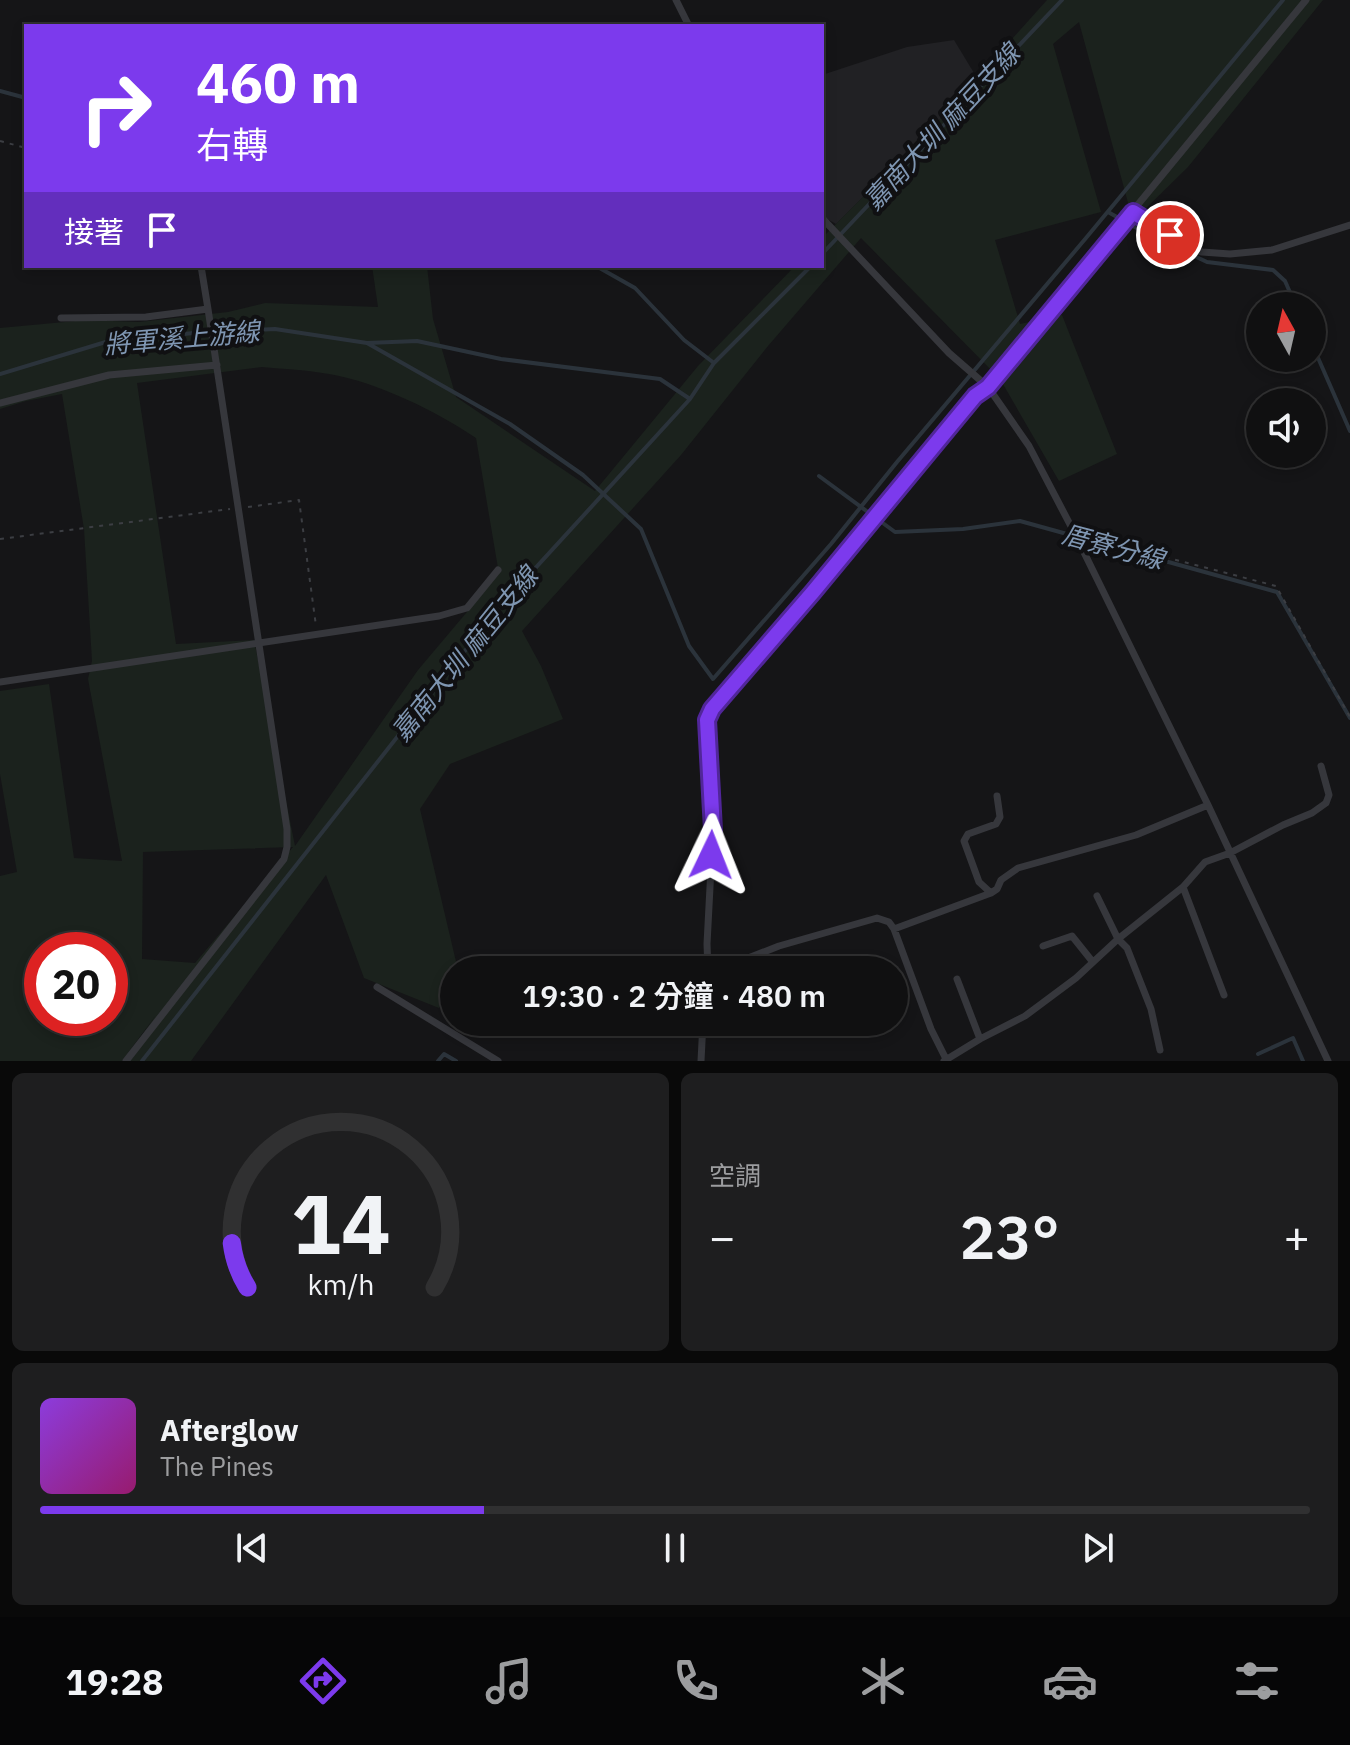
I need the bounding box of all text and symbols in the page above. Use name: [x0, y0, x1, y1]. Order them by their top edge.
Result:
water label: 嘉南大圳 麻豆支線: [856, 34, 1029, 216]
text: 460 m: [196, 46, 360, 118]
icon: right: [64, 56, 168, 160]
text: 右轉: [196, 121, 268, 168]
pin: [1136, 201, 1204, 269]
icon: arrive: [140, 208, 184, 252]
text: 接著: [64, 212, 124, 251]
icon: arrive: [1148, 213, 1192, 257]
north arrow: [1246, 292, 1326, 372]
map controls: [1246, 292, 1326, 468]
water label: 將軍溪上游線: [103, 313, 264, 361]
button: sound: [1246, 388, 1326, 468]
water label: 厝寮分線: [1059, 516, 1171, 577]
water label: 嘉南大圳 麻豆支線: [384, 557, 547, 747]
position arrow: [669, 813, 753, 897]
speed limit sign: 20: [24, 932, 128, 1036]
text: 19:30 · 2 分鐘 · 480 m: [522, 976, 826, 1015]
text: 空調: [709, 1158, 761, 1192]
text: 14: [291, 1169, 390, 1277]
text: 23°: [959, 1197, 1060, 1276]
text: −: [709, 1208, 735, 1265]
text: +: [1284, 1208, 1310, 1265]
text: km/h: [307, 1266, 374, 1303]
text: Afterglow: [160, 1410, 299, 1449]
text: The Pines: [160, 1449, 274, 1483]
icon: previous: [230, 1526, 274, 1570]
icon: pause: [653, 1526, 697, 1570]
icon: next: [1076, 1526, 1120, 1570]
icon: directions: [295, 1653, 351, 1709]
icon: music: [481, 1653, 537, 1709]
icon: phone: [668, 1653, 724, 1709]
icon: climate: [855, 1653, 911, 1709]
icon: car: [1042, 1653, 1098, 1709]
icon: filters: [1229, 1653, 1285, 1709]
text: 19:28: [65, 1658, 164, 1705]

